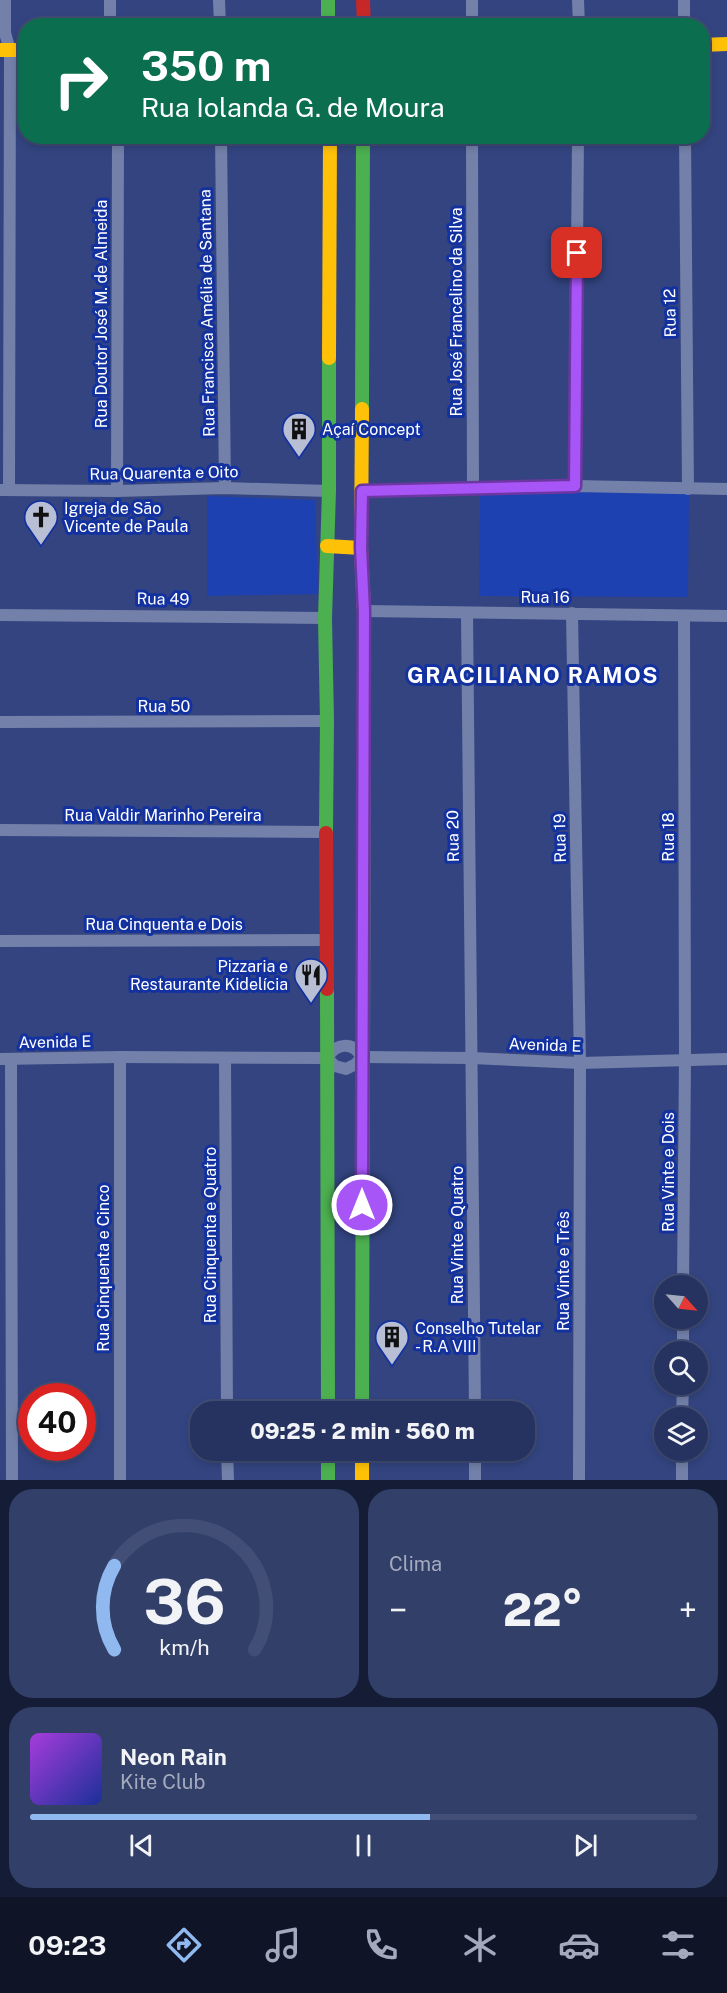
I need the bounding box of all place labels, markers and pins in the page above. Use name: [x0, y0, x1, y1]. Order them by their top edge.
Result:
pin: [551, 227, 602, 278]
building icon: Açaí Concept: [281, 411, 317, 458]
place label: Açaí Concept: [322, 420, 421, 439]
church icon: Igreja de São Vicente de Paula: [23, 499, 59, 546]
place label: Igreja de São Vicente de Paula: [64, 499, 188, 536]
place label: Pizzaria e Restaurante Kidelícia: [130, 957, 288, 994]
restaurant icon: Pizzaria e Restaurante Kidelícia: [293, 957, 329, 1004]
building icon: Conselho Tutelar - R.A VIII: [374, 1319, 410, 1366]
place label: Conselho Tutelar - R.A VIII: [415, 1319, 541, 1356]

